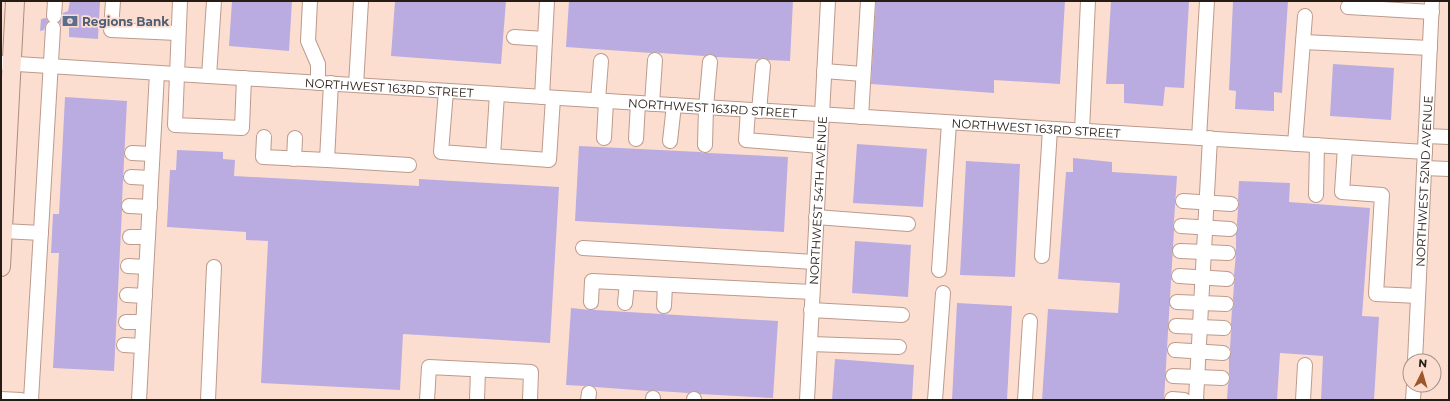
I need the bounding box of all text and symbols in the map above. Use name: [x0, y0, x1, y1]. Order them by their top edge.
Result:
bank icon: Regions Bank: [61, 12, 79, 30]
place label: Regions Bank: [82, 14, 169, 29]
street label: NORTHWEST 163RD STREET: [304, 74, 474, 100]
street label: NORTHWEST 163RD STREET: [628, 95, 798, 120]
street label: NORTHWEST 52ND AVENUE: [1412, 95, 1435, 267]
street label: NORTHWEST 54TH AVENUE: [806, 115, 829, 285]
street label: NORTHWEST 163RD STREET: [951, 115, 1121, 140]
north arrow: [1402, 353, 1442, 393]
text: N: [1418, 356, 1428, 370]

